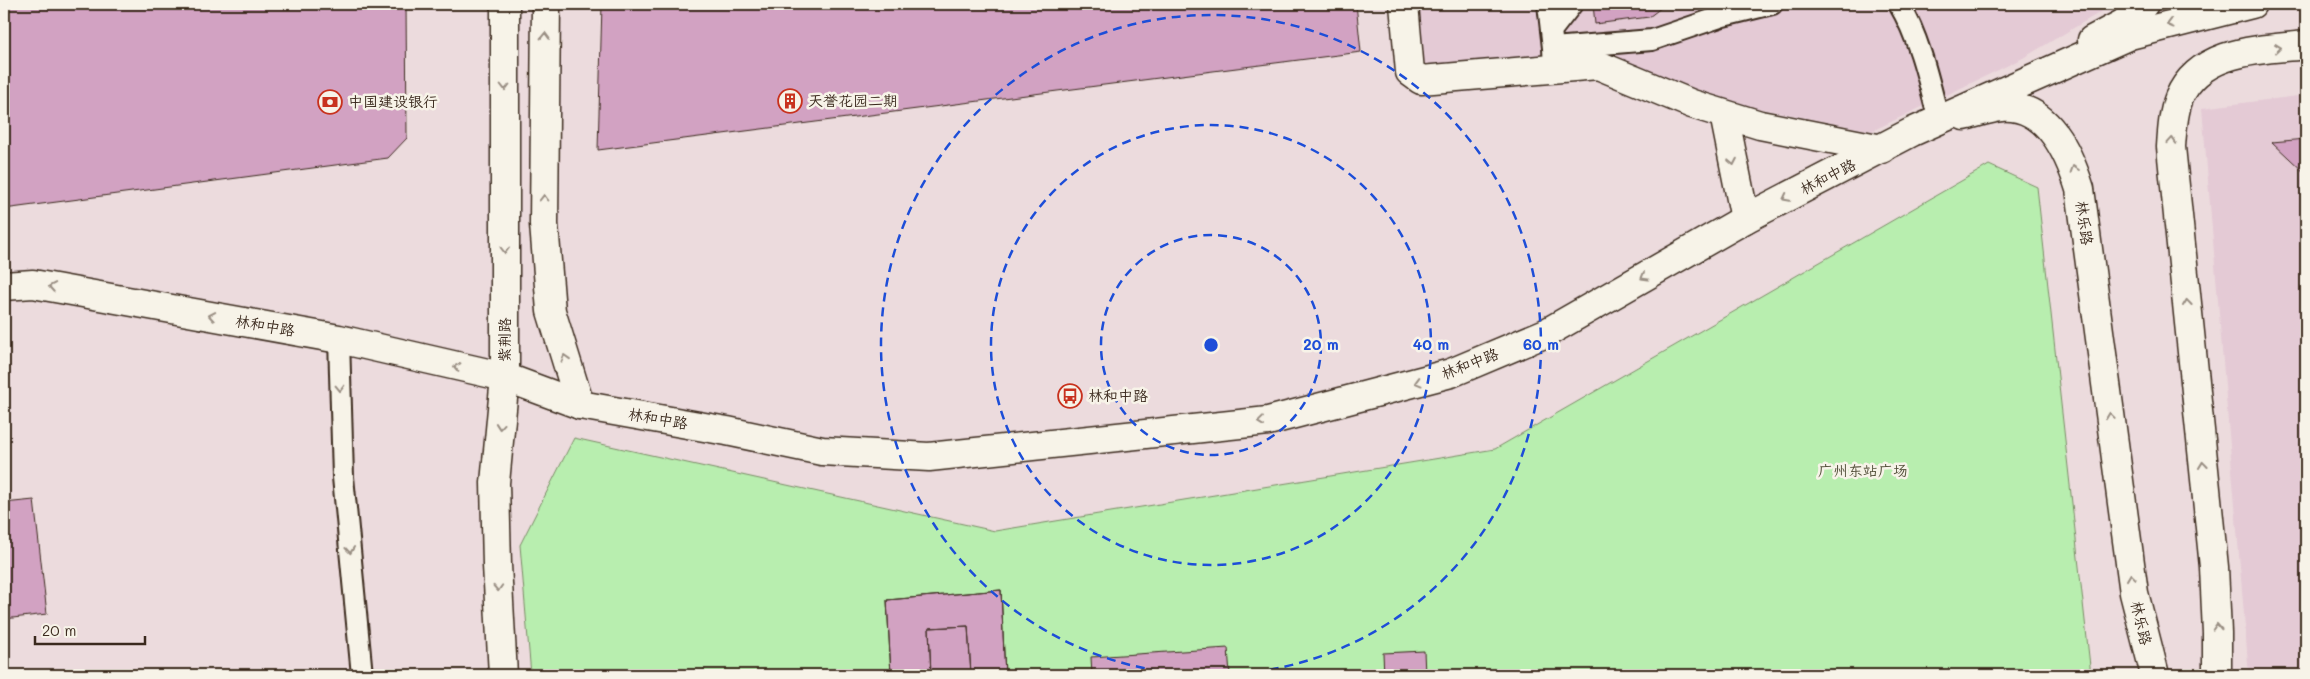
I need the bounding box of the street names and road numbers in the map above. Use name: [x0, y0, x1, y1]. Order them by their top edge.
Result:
street label: 林和中路: [1796, 154, 1859, 199]
street label: 林乐路: [2072, 199, 2098, 247]
street label: 林和中路: [234, 310, 296, 340]
street label: 紫荆路: [494, 317, 514, 363]
street label: 林和中路: [1438, 343, 1501, 383]
street label: 林和中路: [627, 403, 689, 433]
street label: 林乐路: [2127, 599, 2157, 647]

